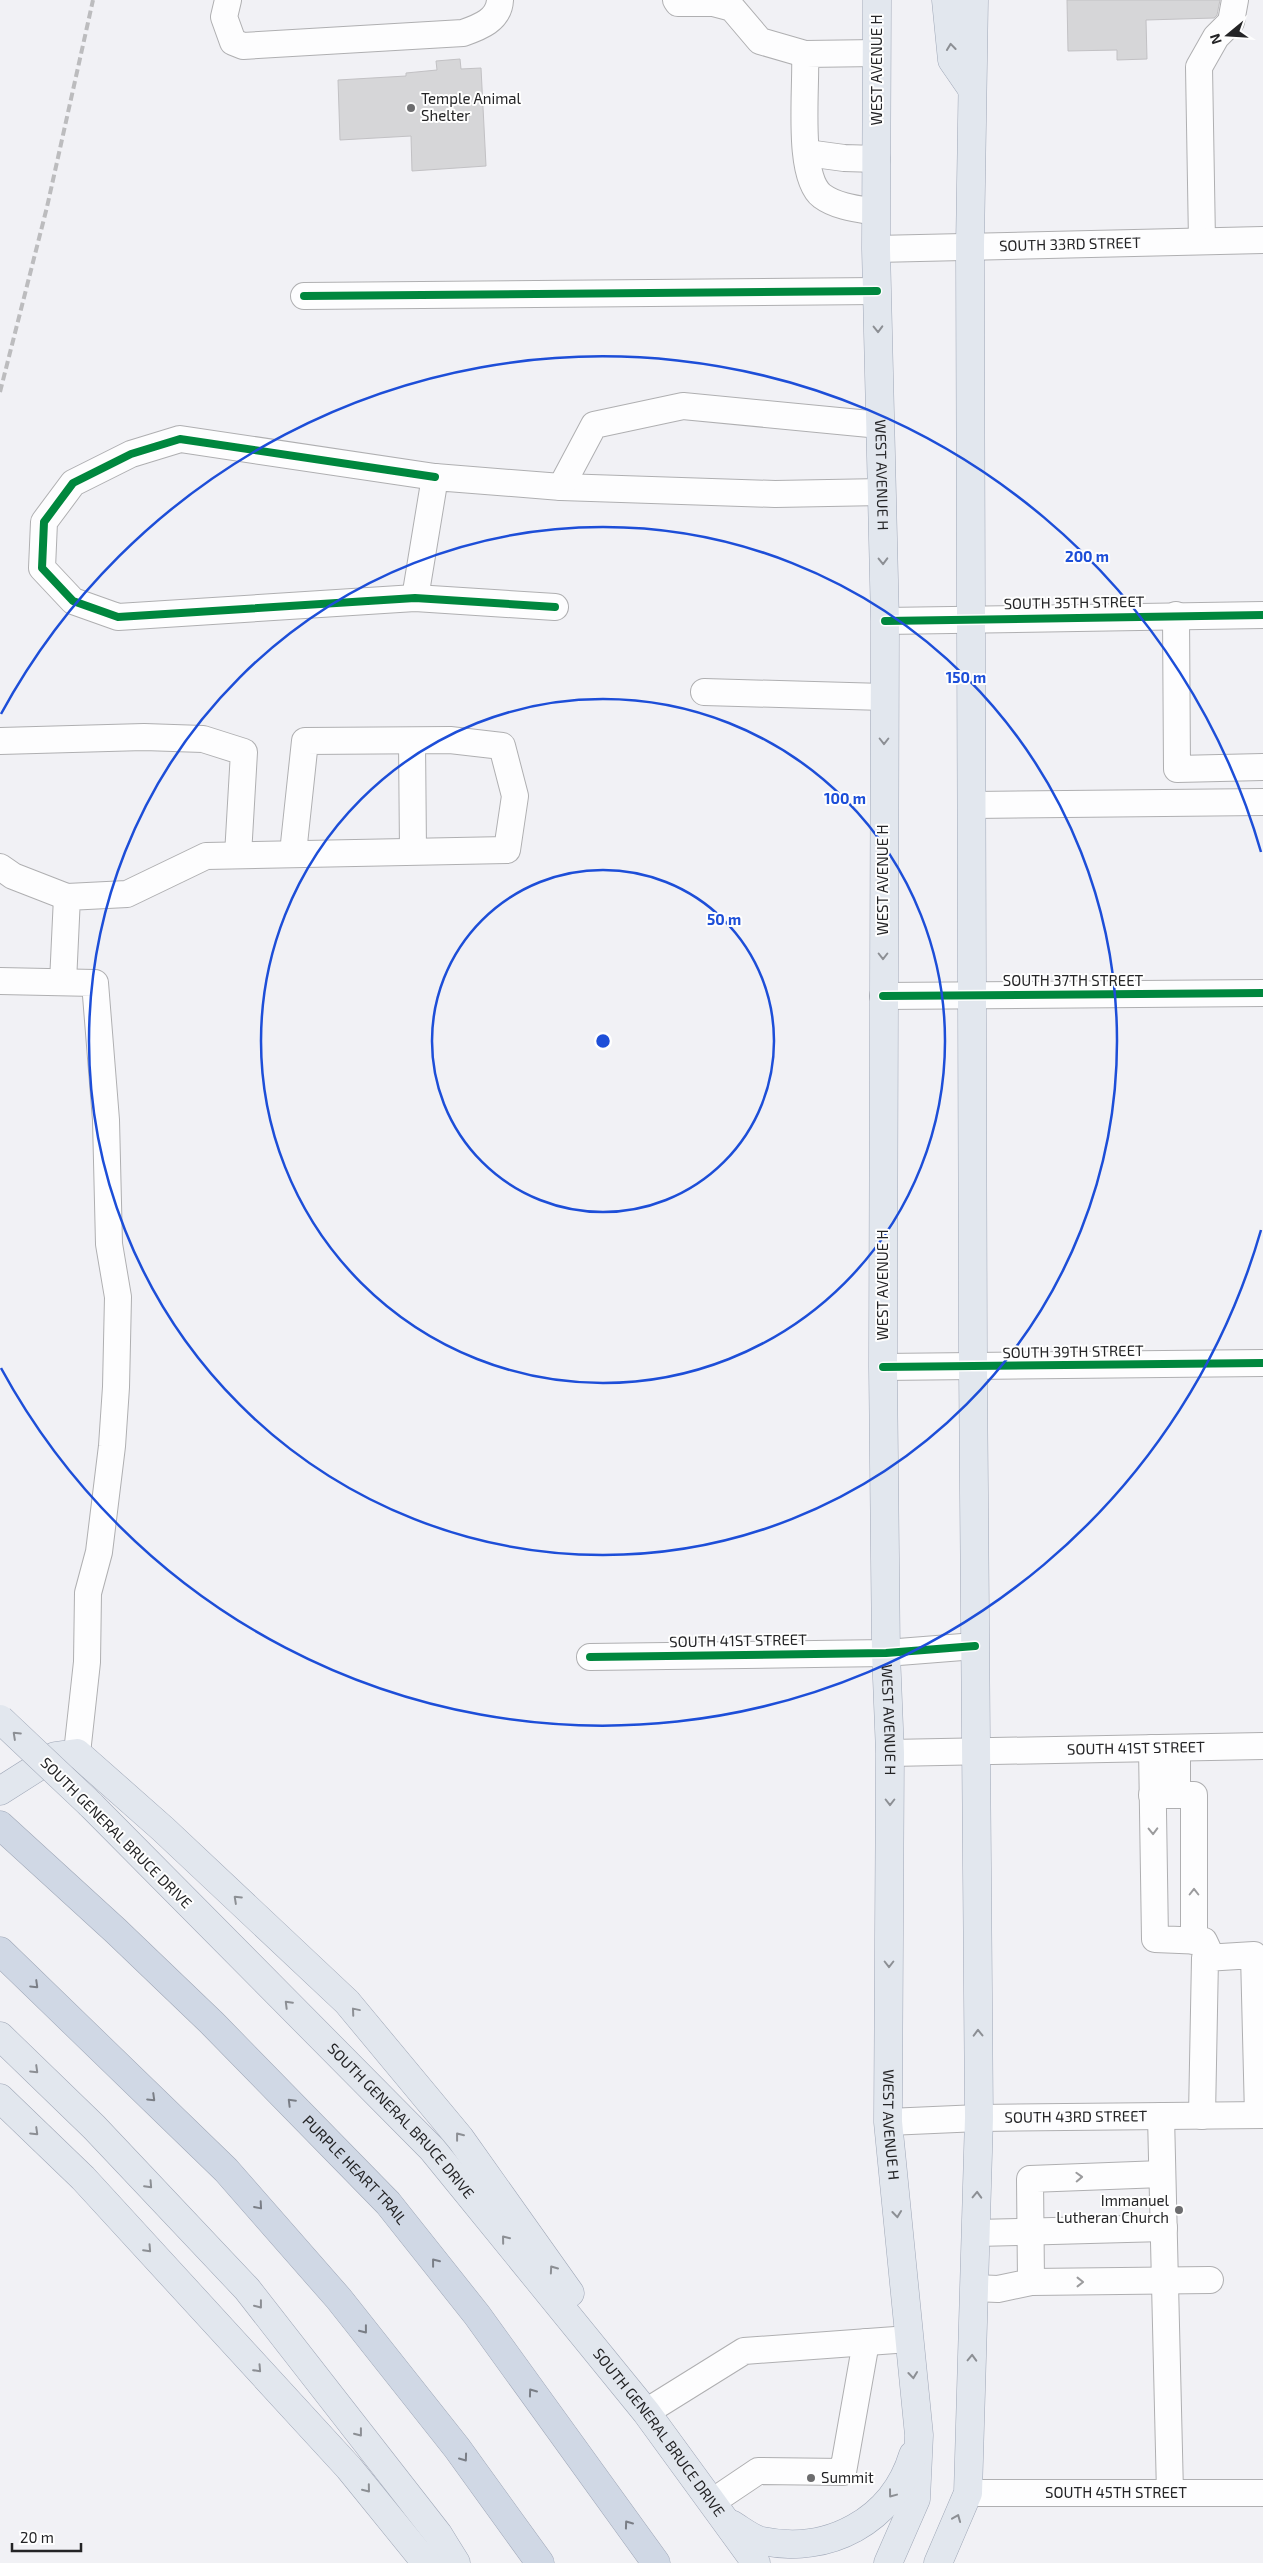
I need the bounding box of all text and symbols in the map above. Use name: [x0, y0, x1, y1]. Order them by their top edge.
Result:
north arrow: [1203, 10, 1253, 60]
street label: WEST AVENUE H: [867, 14, 885, 126]
text: N: [1206, 32, 1225, 47]
one-way arrow: [946, 43, 957, 51]
place label: Temple Animal Shelter: [421, 89, 522, 124]
marker: Temple Animal Shelter: [405, 102, 417, 114]
street label: SOUTH 33RD STREET: [999, 233, 1141, 254]
one-way arrow: [873, 325, 883, 333]
street label: WEST AVENUE H: [872, 419, 893, 531]
text: 200 m: [1065, 547, 1109, 565]
one-way arrow: [878, 557, 889, 565]
street label: SOUTH 35TH STREET: [1003, 592, 1145, 612]
text: 150 m: [946, 668, 986, 686]
one-way arrow: [879, 738, 889, 745]
text: 100 m: [824, 789, 866, 807]
street label: WEST AVENUE H: [873, 824, 891, 936]
text: 50 m: [707, 910, 741, 928]
one-way arrow: [878, 952, 888, 960]
street label: SOUTH 37TH STREET: [1003, 971, 1144, 989]
centre of rings: [594, 1032, 612, 1050]
street label: WEST AVENUE H: [873, 1229, 891, 1341]
street label: SOUTH 39TH STREET: [1002, 1341, 1144, 1361]
street label: SOUTH 41ST STREET: [669, 1630, 807, 1650]
street label: WEST AVENUE H: [878, 1664, 900, 1775]
one-way arrow: [13, 1732, 22, 1741]
street label: SOUTH 41ST STREET: [1067, 1737, 1205, 1758]
street label: SOUTH GENERAL BRUCE DRIVE: [37, 1753, 196, 1912]
one-way arrow: [884, 1798, 895, 1806]
one-way arrow: [1148, 1828, 1158, 1836]
one-way arrow: [1189, 1888, 1199, 1896]
one-way arrow: [234, 1896, 243, 1905]
one-way arrow: [884, 1960, 894, 1968]
one-way arrow: [29, 1979, 38, 1988]
one-way arrow: [285, 2001, 294, 2010]
one-way arrow: [352, 2008, 361, 2017]
one-way arrow: [973, 2029, 983, 2036]
street label: SOUTH GENERAL BRUCE DRIVE: [324, 2039, 479, 2202]
one-way arrow: [29, 2064, 38, 2073]
street label: WEST AVENUE H: [880, 2069, 904, 2181]
one-way arrow: [146, 2092, 155, 2101]
one-way arrow: [288, 2099, 297, 2108]
street label: SOUTH 43RD STREET: [1004, 2106, 1148, 2126]
street label: PURPLE HEART TRAIL: [299, 2111, 412, 2228]
one-way arrow: [29, 2126, 38, 2135]
one-way arrow: [455, 2133, 464, 2142]
one-way arrow: [1075, 2171, 1083, 2182]
one-way arrow: [143, 2180, 152, 2189]
one-way arrow: [971, 2191, 982, 2199]
place label: Immanuel Lutheran Church: [1056, 2191, 1170, 2226]
one-way arrow: [253, 2201, 262, 2210]
marker: Immanuel Lutheran Church: [1173, 2204, 1185, 2216]
one-way arrow: [891, 2210, 902, 2218]
one-way arrow: [502, 2236, 510, 2245]
one-way arrow: [142, 2243, 151, 2252]
one-way arrow: [432, 2259, 440, 2268]
one-way arrow: [550, 2265, 559, 2274]
one-way arrow: [1076, 2277, 1084, 2287]
one-way arrow: [254, 2299, 262, 2308]
one-way arrow: [358, 2324, 367, 2334]
street label: SOUTH GENERAL BRUCE DRIVE: [590, 2344, 729, 2520]
one-way arrow: [967, 2354, 977, 2362]
one-way arrow: [252, 2363, 261, 2372]
one-way arrow: [907, 2372, 918, 2380]
one-way arrow: [529, 2388, 538, 2398]
one-way arrow: [354, 2427, 362, 2436]
one-way arrow: [458, 2452, 467, 2462]
place label: Summit: [821, 2468, 874, 2486]
marker: Summit: [805, 2472, 817, 2484]
street label: SOUTH 45TH STREET: [1045, 2483, 1187, 2501]
one-way arrow: [361, 2484, 370, 2493]
one-way arrow: [890, 2488, 898, 2497]
one-way arrow: [951, 2514, 962, 2523]
scale bar: [12, 2520, 81, 2552]
one-way arrow: [624, 2520, 634, 2529]
text: 20 m: [20, 2528, 54, 2546]

